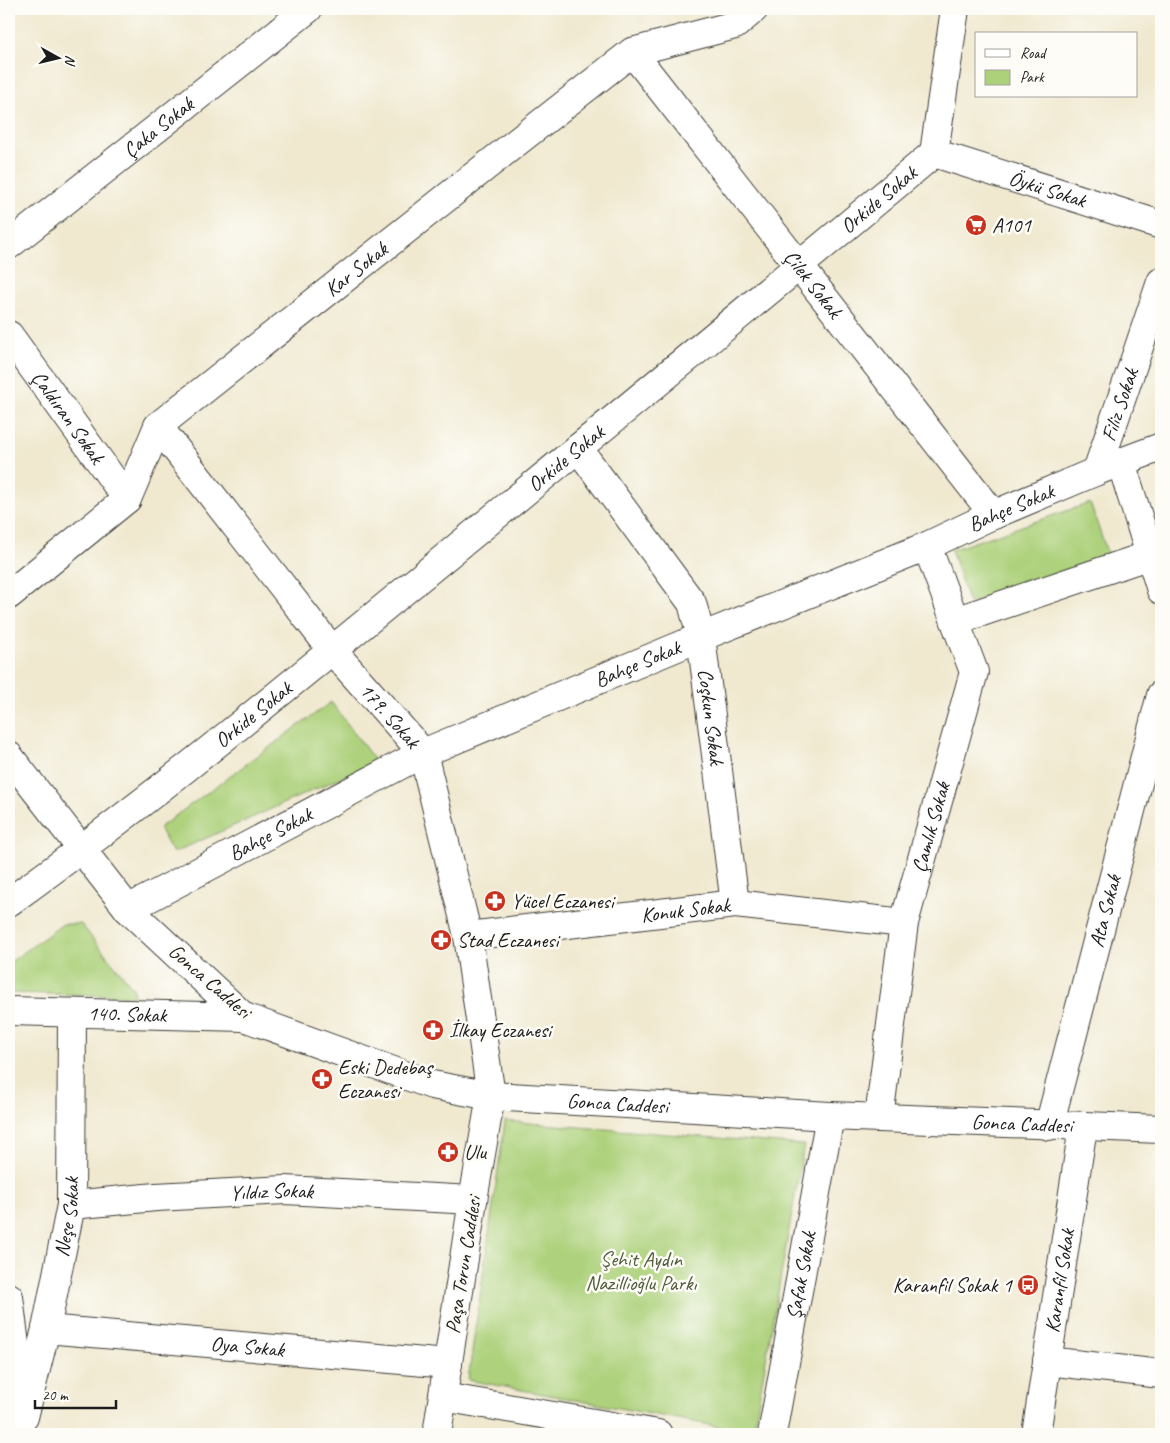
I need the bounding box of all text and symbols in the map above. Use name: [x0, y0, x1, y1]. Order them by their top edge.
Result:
north arrow: [32, 32, 82, 82]
legend: [975, 32, 1138, 98]
text: Road: [1020, 44, 1047, 63]
text: N: [61, 54, 79, 68]
text: Park: [1020, 68, 1045, 87]
street label: Çaka Sokak: [118, 91, 200, 163]
street label: Orkide Sokak: [835, 159, 923, 239]
street label: Öykü Sokak: [1006, 165, 1090, 214]
place label: A101: [992, 212, 1032, 238]
supermarket icon: A101: [964, 213, 988, 237]
street label: Kar Sokak: [319, 236, 394, 302]
street label: Çilek Sokak: [778, 244, 849, 325]
street label: Filiz Sokak: [1095, 363, 1145, 444]
street label: Çaldıran Sokak: [26, 366, 111, 470]
street label: Orkide Sokak: [522, 418, 611, 497]
street label: Bahçe Sokak: [964, 477, 1059, 538]
street label: Bahçe Sokak: [590, 634, 686, 693]
street label: Coşkun Sokak: [692, 667, 730, 769]
street label: Orkide Sokak: [209, 675, 298, 753]
street label: 179. Sokak: [354, 677, 427, 755]
street label: Çamlık Sokak: [906, 778, 956, 875]
street label: Bahçe Sokak: [224, 800, 318, 866]
street label: Ata Sokak: [1083, 871, 1127, 950]
place label: Yücel Eczanesi: [511, 888, 617, 914]
pharmacy icon: Yücel Eczanesi: [483, 889, 507, 913]
street label: Konuk Sokak: [640, 891, 733, 928]
place label: Stad Eczanesi: [457, 927, 562, 953]
pharmacy icon: Stad Eczanesi: [429, 928, 453, 952]
street label: Gonca Caddesi: [163, 938, 259, 1026]
street label: 140. Sokak: [87, 1000, 168, 1028]
place label: İlkay Eczanesi: [449, 1017, 554, 1043]
pharmacy icon: İlkay Eczanesi: [421, 1018, 445, 1042]
place label: Eski Dedebaş Eczanesi: [338, 1054, 434, 1104]
pharmacy icon: Eski Dedebaş Eczanesi: [310, 1067, 334, 1091]
street label: Gonca Caddesi: [566, 1088, 672, 1120]
street label: Gonca Caddesi: [971, 1109, 1076, 1139]
place label: Ulu: [464, 1139, 487, 1165]
pharmacy icon: Ulu: [436, 1140, 460, 1164]
street label: Neşe Sokak: [48, 1176, 84, 1259]
street label: Yıldız Sokak: [229, 1177, 315, 1206]
street label: Paşa Torun Caddesi: [439, 1192, 487, 1335]
street label: Karanfil Sokak: [1039, 1226, 1080, 1335]
street label: Şafak Sokak: [780, 1227, 822, 1322]
park label: Şehit Aydın Nazillioğlu Parkı: [586, 1246, 698, 1296]
place label: Karanfil Sokak 1: [893, 1272, 1014, 1298]
bus stop icon: Karanfil Sokak 1: [1016, 1273, 1040, 1297]
street label: Oya Sokak: [209, 1330, 286, 1363]
scale bar: [35, 1378, 116, 1410]
text: 20 m: [42, 1386, 69, 1405]

